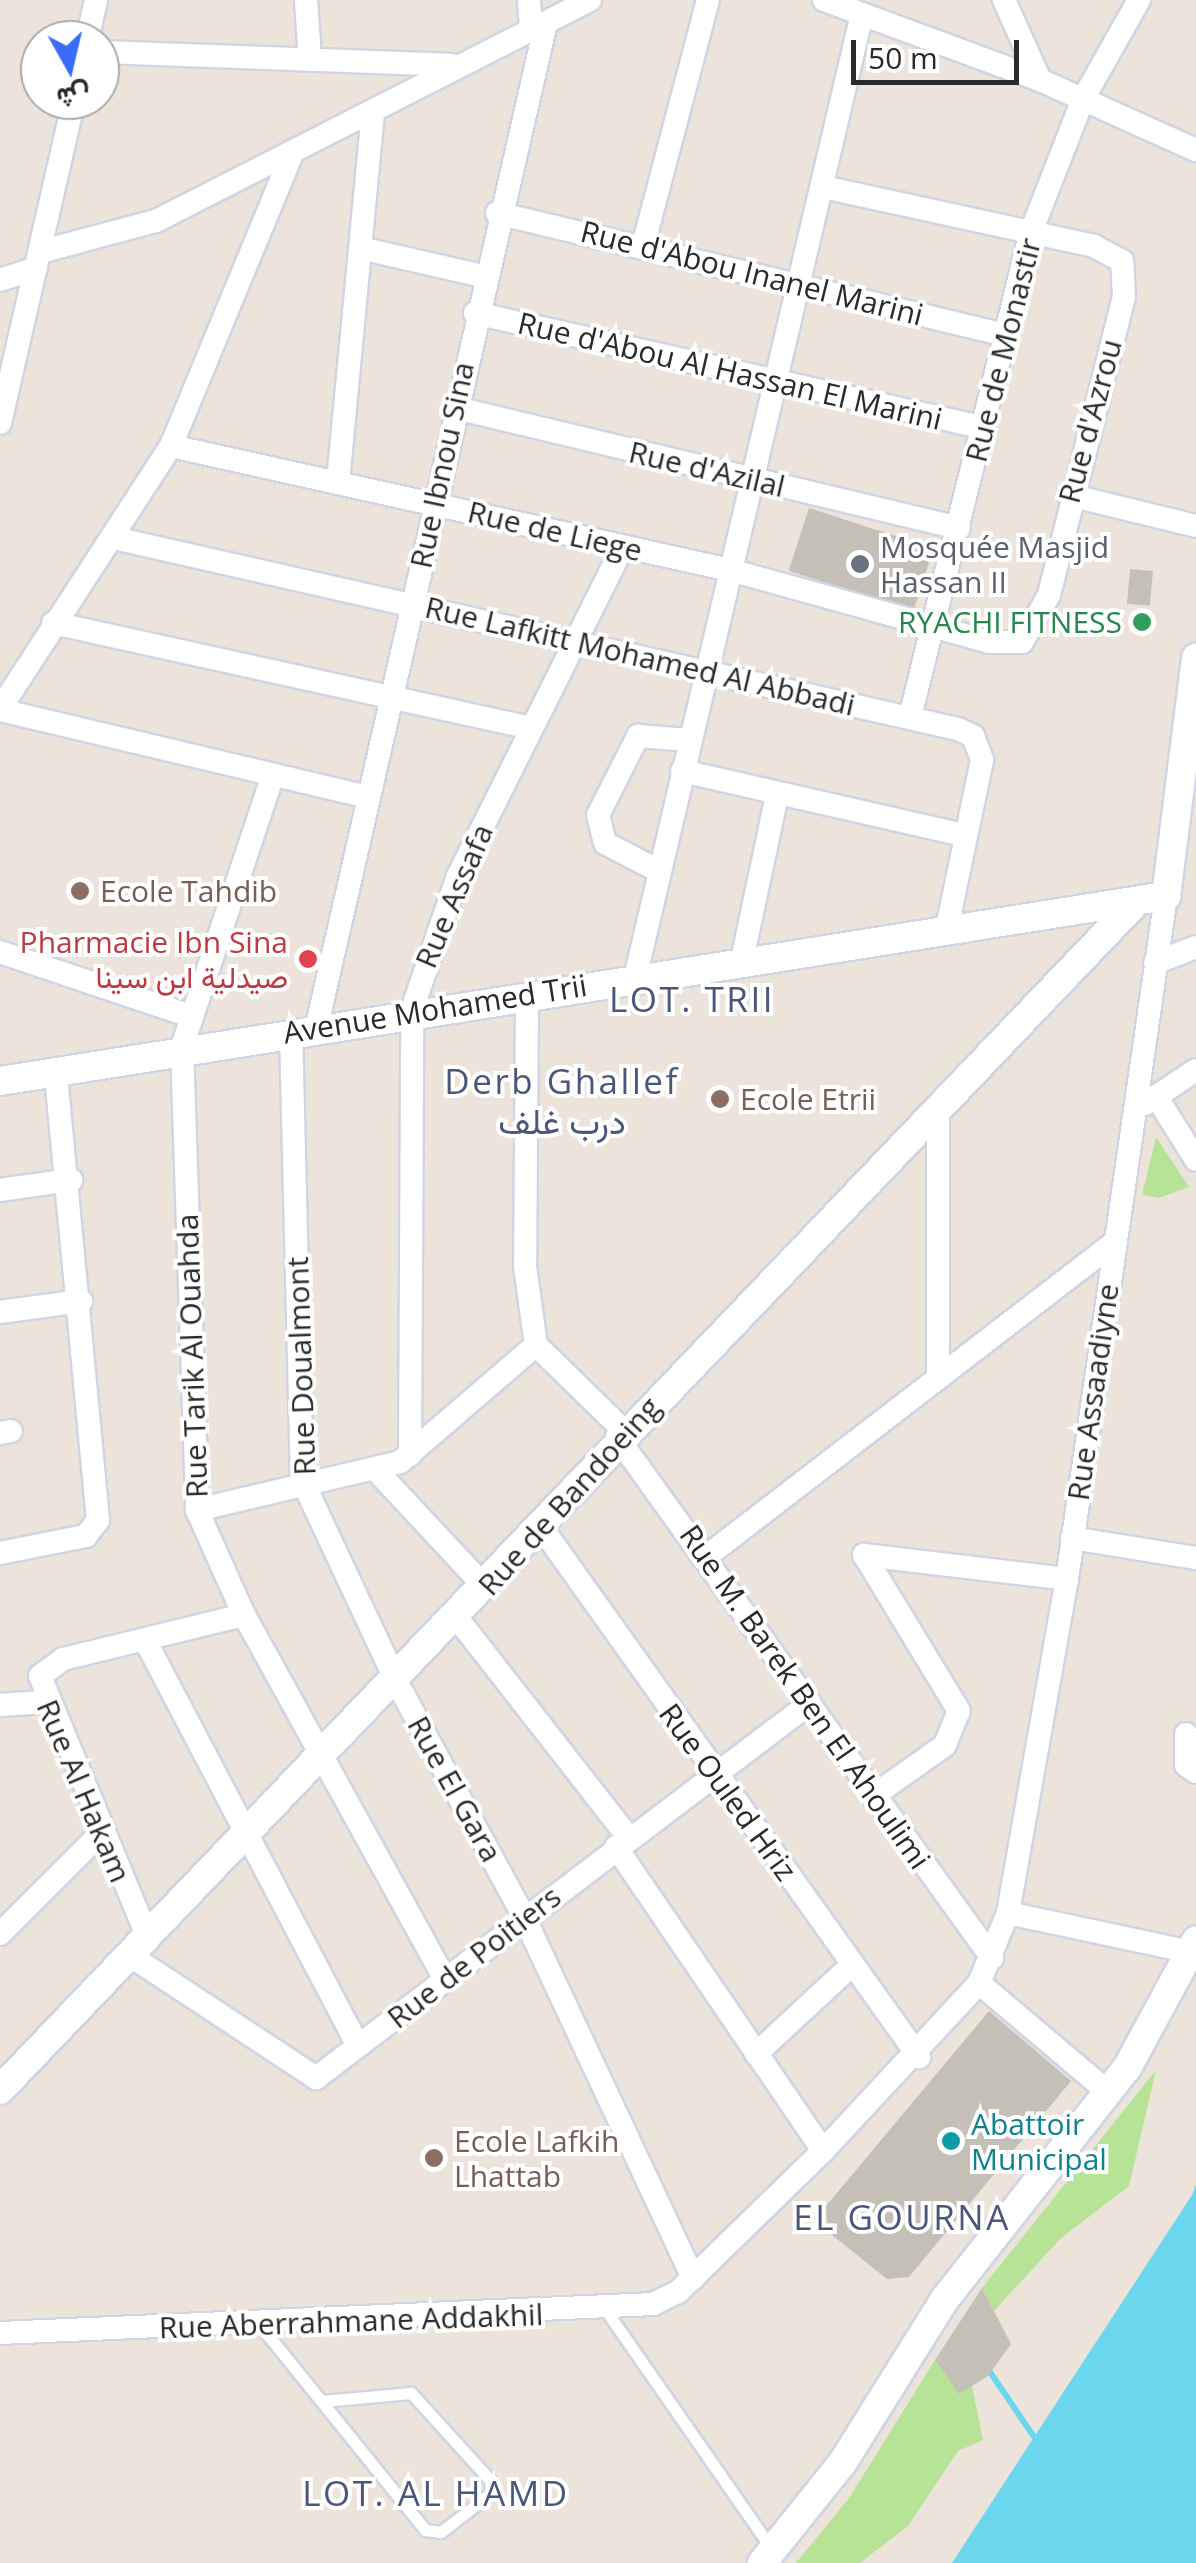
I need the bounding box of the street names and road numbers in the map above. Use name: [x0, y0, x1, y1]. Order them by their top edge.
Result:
street label: Rue d'Abou Inanel Marini: [577, 213, 927, 333]
street label: Rue de Monastir: [958, 234, 1048, 466]
street label: Rue d'Abou Al Hassan El Marini: [514, 305, 946, 437]
street label: Rue d'Azrou: [1051, 335, 1129, 507]
street label: Rue Ibnou Sina: [403, 359, 481, 571]
street label: Rue d'Azilal: [626, 434, 788, 504]
street label: Rue de Liege: [464, 493, 646, 569]
street label: Rue Lafkitt Mohamed Al Abbadi: [422, 589, 858, 723]
street label: Rue Assafa: [408, 819, 500, 973]
street label: Avenue Mohamed Trii: [281, 967, 589, 1051]
street label: Rue Tarik Al Ouahda: [169, 1213, 215, 1499]
street label: Rue Doualmont: [279, 1256, 323, 1476]
street label: Rue Assaadiyne: [1060, 1281, 1126, 1503]
street label: Rue de Bandoeing: [470, 1389, 668, 1603]
street label: Rue M. Barek Ben El Ahoulimi: [672, 1518, 938, 1876]
street label: Rue Al Hakam: [29, 1694, 139, 1888]
street label: Rue Ouled Hriz: [652, 1697, 804, 1887]
street label: Rue El Gara: [400, 1710, 510, 1868]
street label: Rue de Poitiers: [380, 1878, 568, 2036]
street label: Rue Aberrahmane Addakhil: [158, 2296, 544, 2346]

